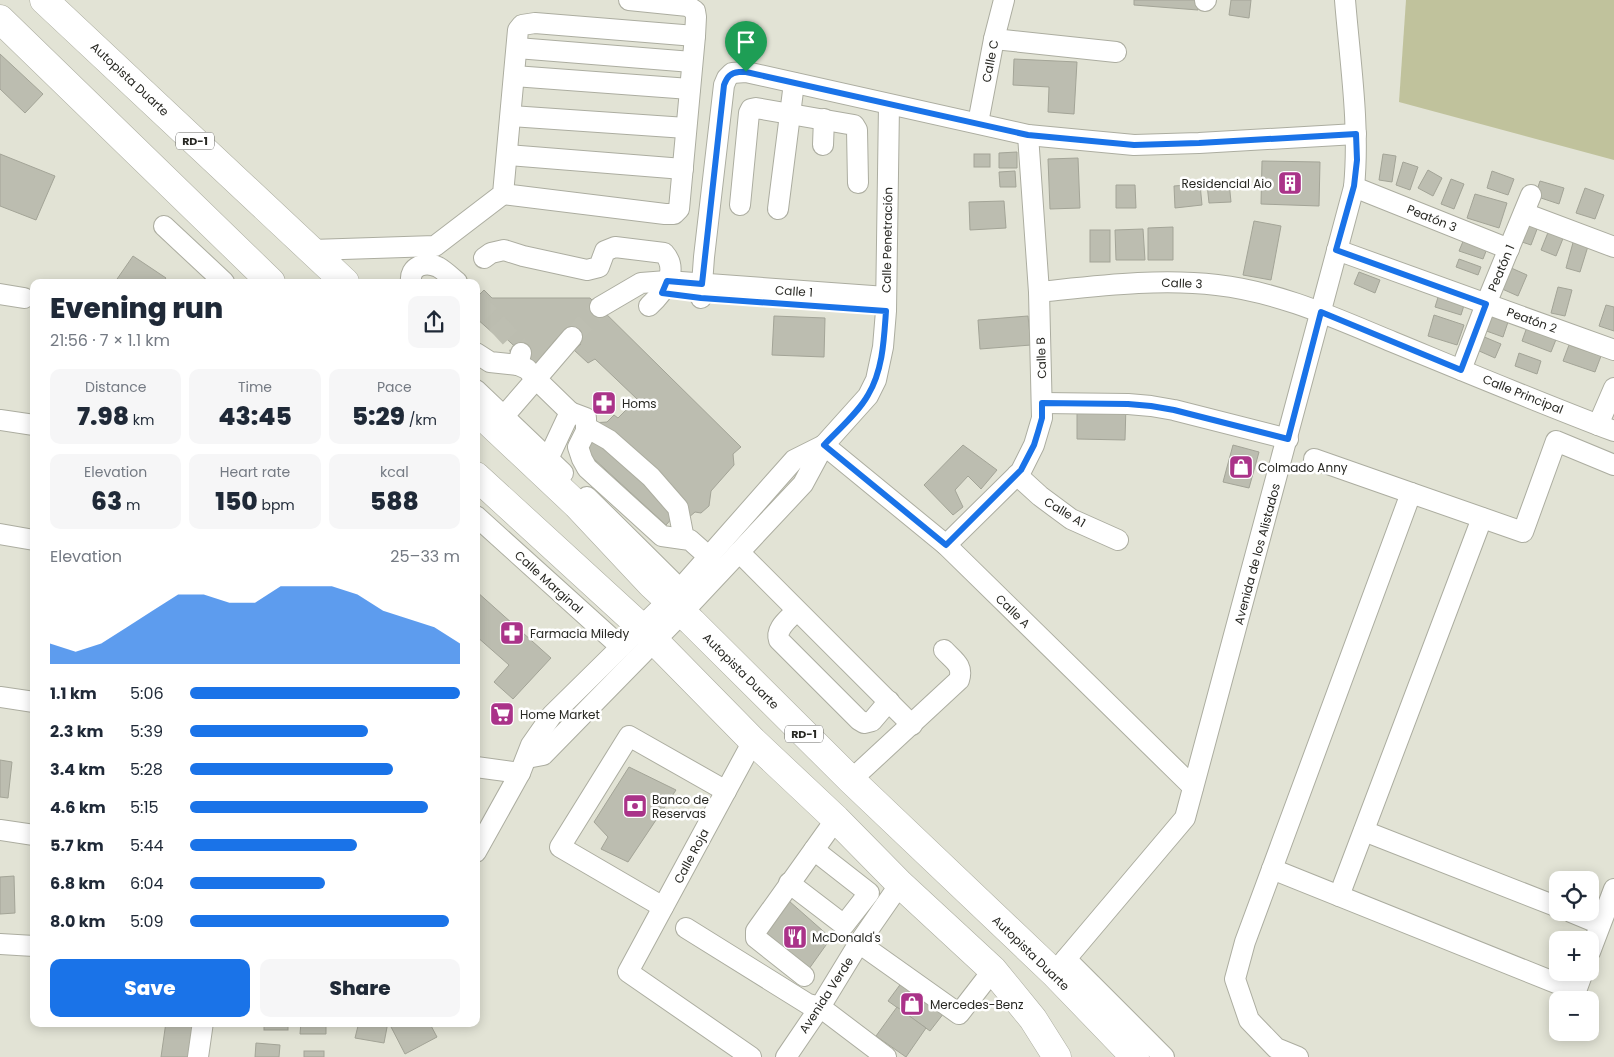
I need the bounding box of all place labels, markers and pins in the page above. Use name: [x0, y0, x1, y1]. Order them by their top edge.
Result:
pin: [725, 21, 767, 72]
building icon: Residencial Aio: [1277, 170, 1303, 196]
place label: Residencial Aio: [1182, 175, 1272, 192]
pharmacy icon: Homs: [591, 390, 617, 416]
place label: Homs: [622, 395, 657, 412]
shop icon: Colmado Anny: [1228, 454, 1254, 480]
place label: Colmado Anny: [1258, 459, 1348, 476]
pharmacy icon: Farmacia Miledy: [499, 620, 525, 646]
place label: Farmacia Miledy: [530, 625, 629, 642]
supermarket icon: Home Market: [489, 701, 515, 727]
place label: Home Market: [520, 706, 600, 723]
place label: Banco de Reservas: [652, 791, 709, 822]
bank icon: Banco de Reservas: [622, 793, 648, 819]
restaurant icon: McDonald's: [782, 924, 808, 950]
place label: McDonald's: [812, 929, 881, 946]
shop icon: Mercedes-Benz: [899, 991, 925, 1017]
place label: Mercedes-Benz: [930, 996, 1023, 1013]

